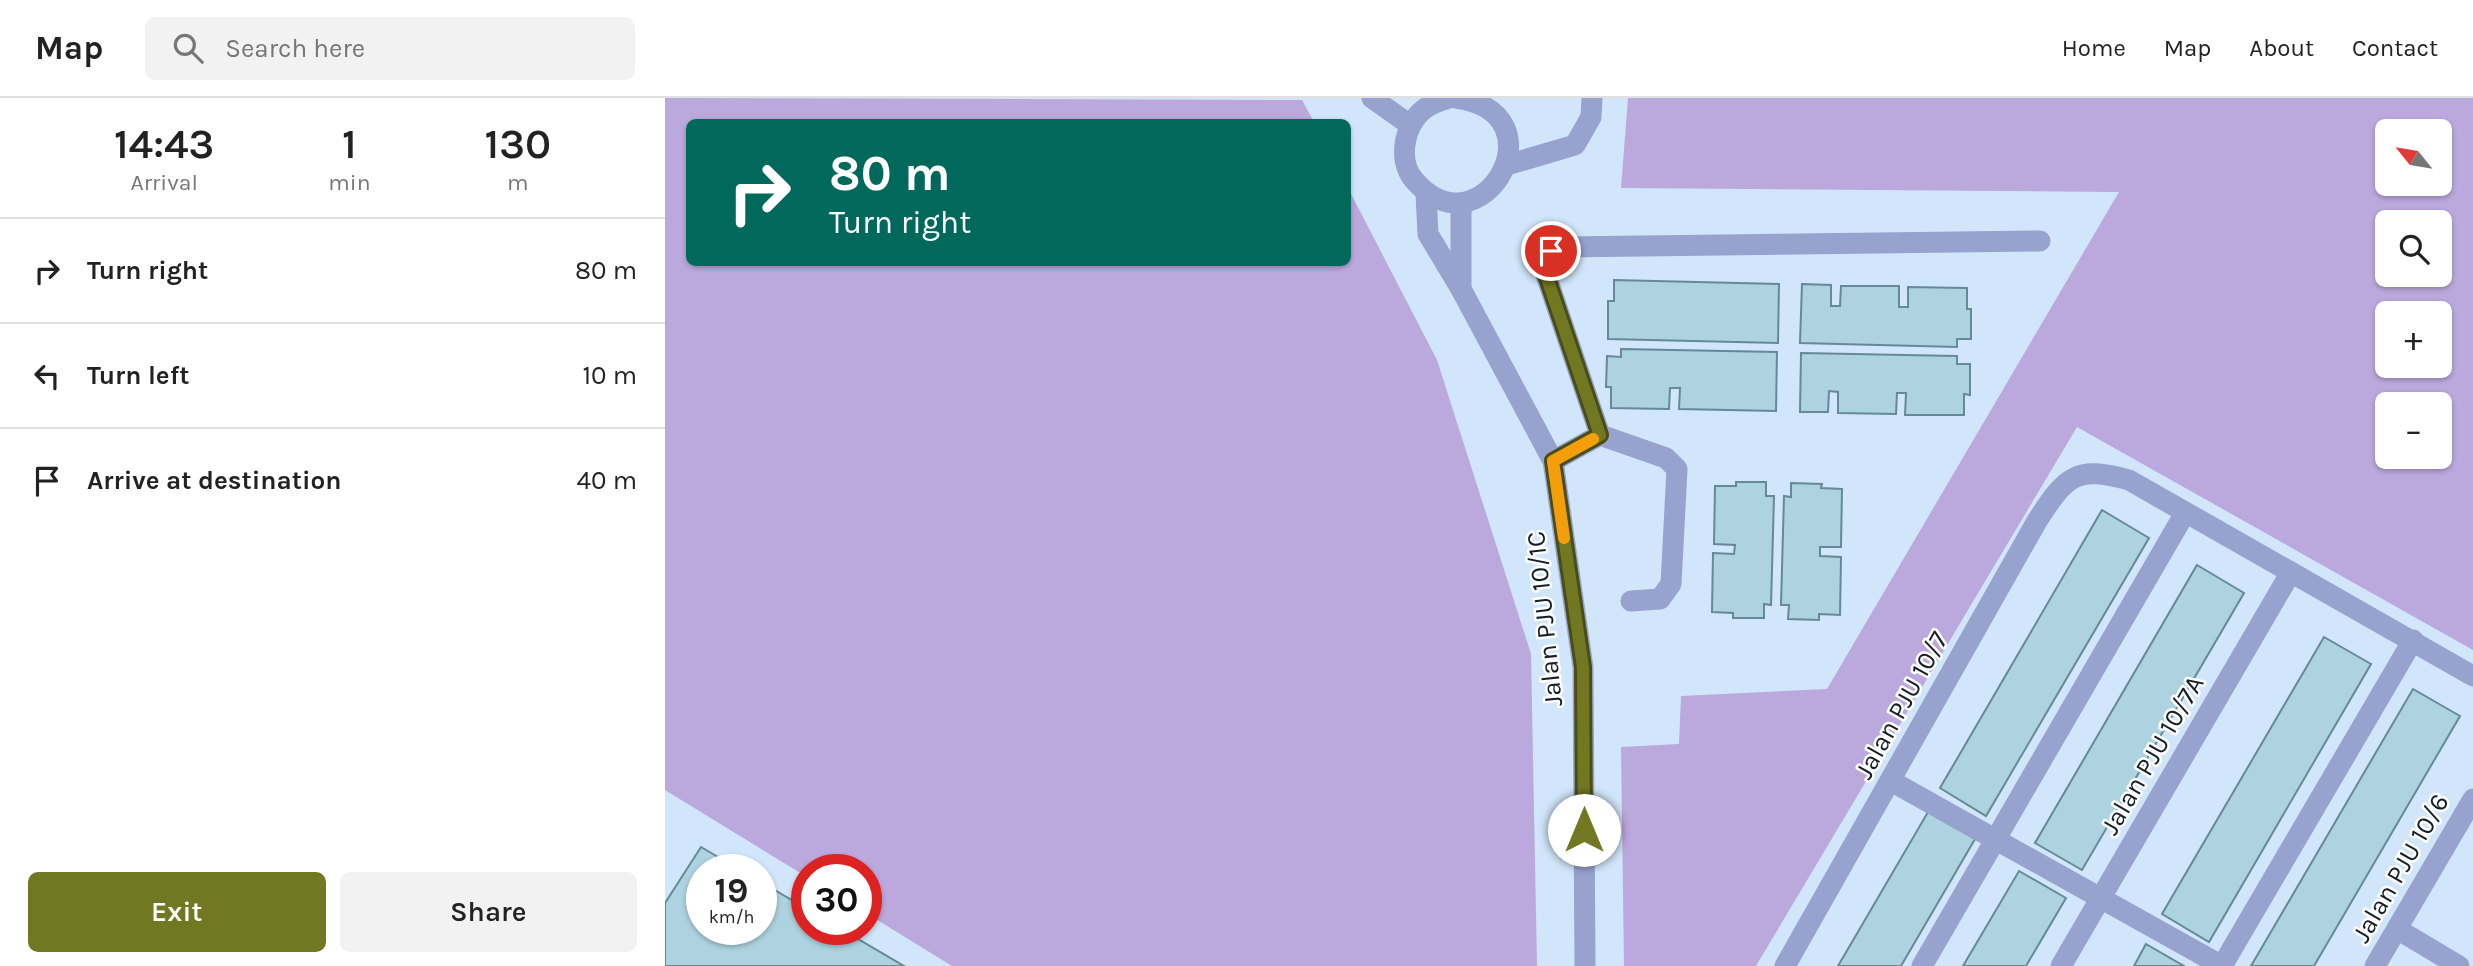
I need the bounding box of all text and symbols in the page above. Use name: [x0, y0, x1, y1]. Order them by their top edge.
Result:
search box: [145, 17, 635, 80]
text: Map: [35, 29, 103, 67]
icon: search: [169, 29, 207, 67]
text: Search here: [225, 33, 365, 64]
text: Home: [2062, 34, 2126, 62]
text: Map: [2164, 34, 2211, 62]
text: About: [2249, 34, 2314, 62]
text: Contact: [2352, 34, 2438, 62]
text: 14:43: [114, 119, 214, 169]
text: 1: [342, 119, 357, 169]
text: 130: [485, 119, 551, 169]
north arrow: [2375, 119, 2452, 196]
map controls: [2375, 119, 2452, 469]
text: 80 m: [829, 145, 951, 202]
icon: right: [714, 147, 805, 238]
text: Arrival: [130, 169, 198, 196]
text: min: [328, 169, 371, 196]
text: m: [507, 169, 529, 196]
text: Turn right: [829, 204, 971, 241]
button: search: [2375, 210, 2452, 287]
pin: [1521, 221, 1581, 281]
icon: arrive: [1532, 232, 1570, 270]
icon: right: [28, 252, 66, 290]
text: Turn right: [87, 255, 208, 286]
text: 80 m: [575, 255, 637, 286]
button: +: [2375, 301, 2452, 378]
icon: left: [28, 357, 66, 395]
text: Turn left: [87, 360, 189, 391]
text: 10 m: [582, 360, 637, 391]
button: −: [2375, 392, 2452, 469]
icon: arrive: [28, 462, 66, 500]
text: Arrive at destination: [87, 465, 341, 496]
text: 40 m: [577, 465, 637, 496]
street label: Jalan PJU 10/1C: [1520, 530, 1569, 708]
street label: Jalan PJU 10/7: [1848, 626, 1955, 784]
street label: Jalan PJU 10/7A: [2094, 670, 2211, 840]
street label: Jalan PJU 10/6: [2345, 788, 2455, 948]
position arrow: [1547, 793, 1621, 867]
speed limit sign: 30: [791, 854, 882, 945]
text: 19: [715, 870, 748, 911]
button: Exit: [28, 872, 326, 952]
button: Share: [340, 872, 637, 952]
text: km/h: [709, 906, 754, 928]

